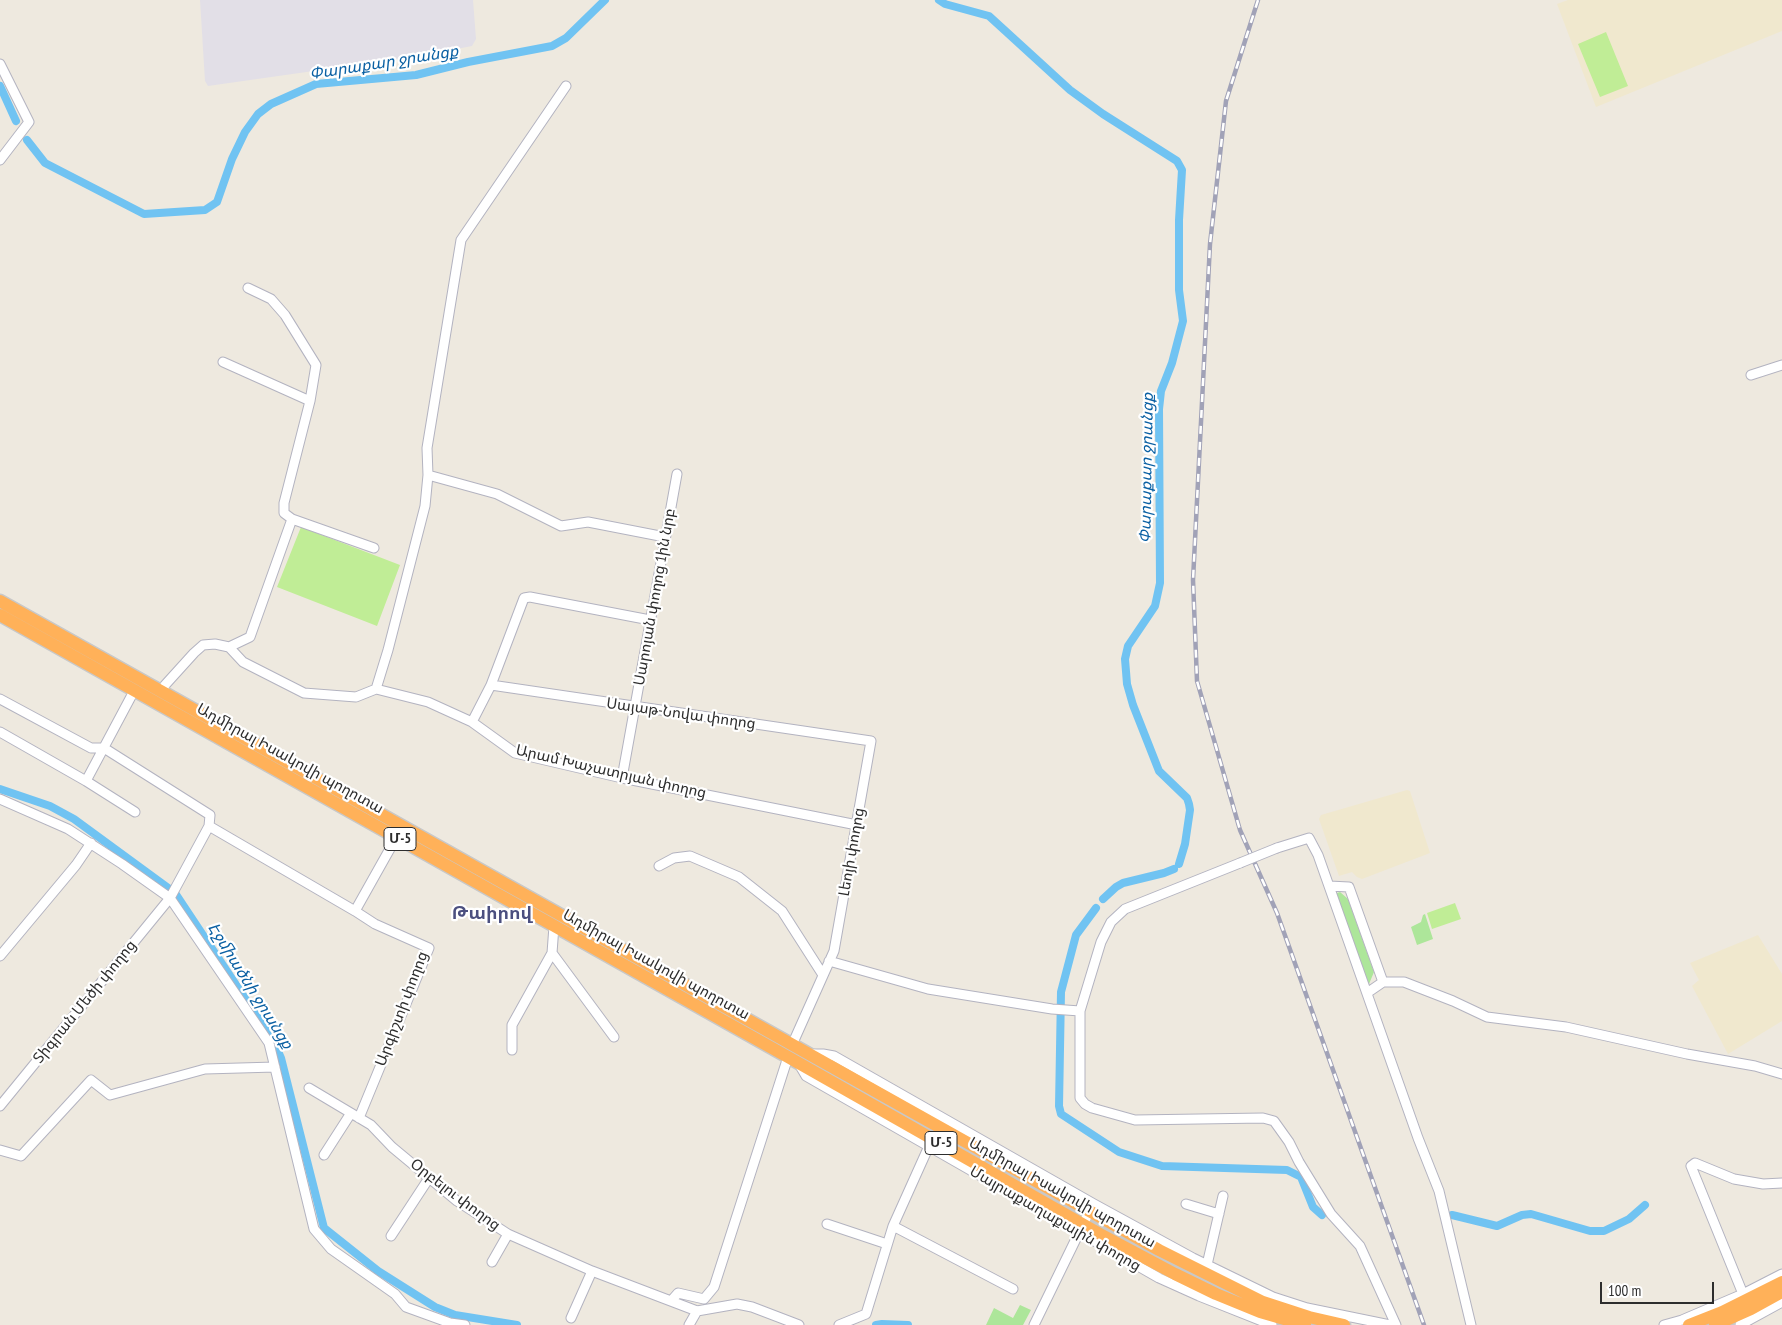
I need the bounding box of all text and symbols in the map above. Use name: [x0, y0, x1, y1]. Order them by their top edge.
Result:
water label: Փարաքար ջրանցք: [308, 42, 460, 84]
water label: Փարաքար ջրանցք: [1136, 393, 1158, 543]
street label: Սարոյան փողոց 1ին նրբ: [631, 507, 679, 687]
street label: Սայաթ-Նովա փողոց: [605, 695, 757, 733]
street label: Ադմիրալ Իսակովի պողոտա: [193, 700, 387, 818]
street label: Արամ Խաչատրյան փողոց: [514, 741, 708, 803]
street label: Լեոյի փողոց: [835, 806, 869, 898]
road number: Մ-5: [384, 828, 416, 851]
district label: Թաիրով: [452, 903, 532, 925]
street label: Ադմիրալ Իսակովի պողոտա: [559, 906, 753, 1024]
water label: Էջմիածնի ջրանցք: [203, 919, 297, 1053]
street label: Տիգրան Մեծի փողոց: [30, 937, 140, 1067]
street label: Արգիշտի փողոց: [372, 949, 432, 1069]
road number: Մ-5: [925, 1132, 957, 1154]
street label: Ադմիրալ Իսակովի պողոտա: [965, 1134, 1159, 1252]
street label: Օրբելու փողոց: [406, 1155, 504, 1235]
street label: Մայրաքաղաքային փողոց: [966, 1162, 1144, 1276]
scale bar: [1602, 1272, 1716, 1304]
text: 100 m: [1608, 1281, 1641, 1300]

